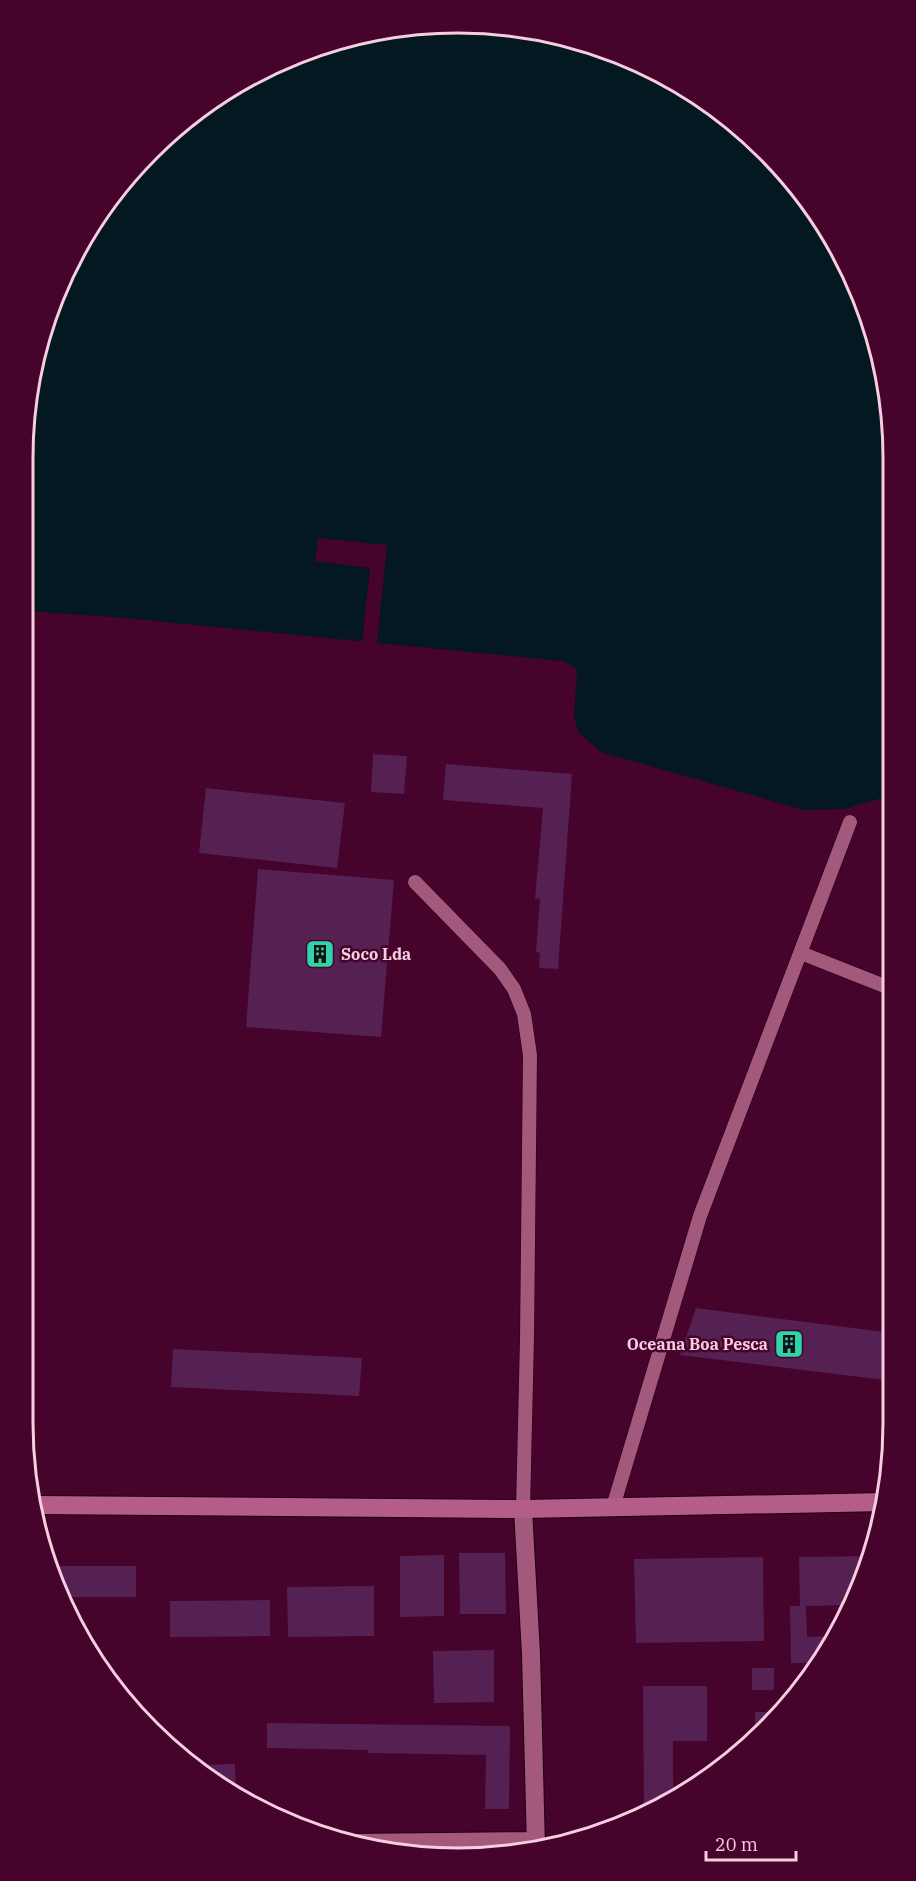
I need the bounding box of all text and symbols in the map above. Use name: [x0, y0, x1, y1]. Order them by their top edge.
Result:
building icon: Soco Lda: [304, 938, 336, 970]
place label: Soco Lda: [341, 944, 411, 964]
building icon: Oceana Boa Pesca: [773, 1328, 805, 1360]
place label: Oceana Boa Pesca: [627, 1334, 768, 1354]
scale bar: [706, 1824, 796, 1862]
text: 20 m: [715, 1833, 758, 1856]

